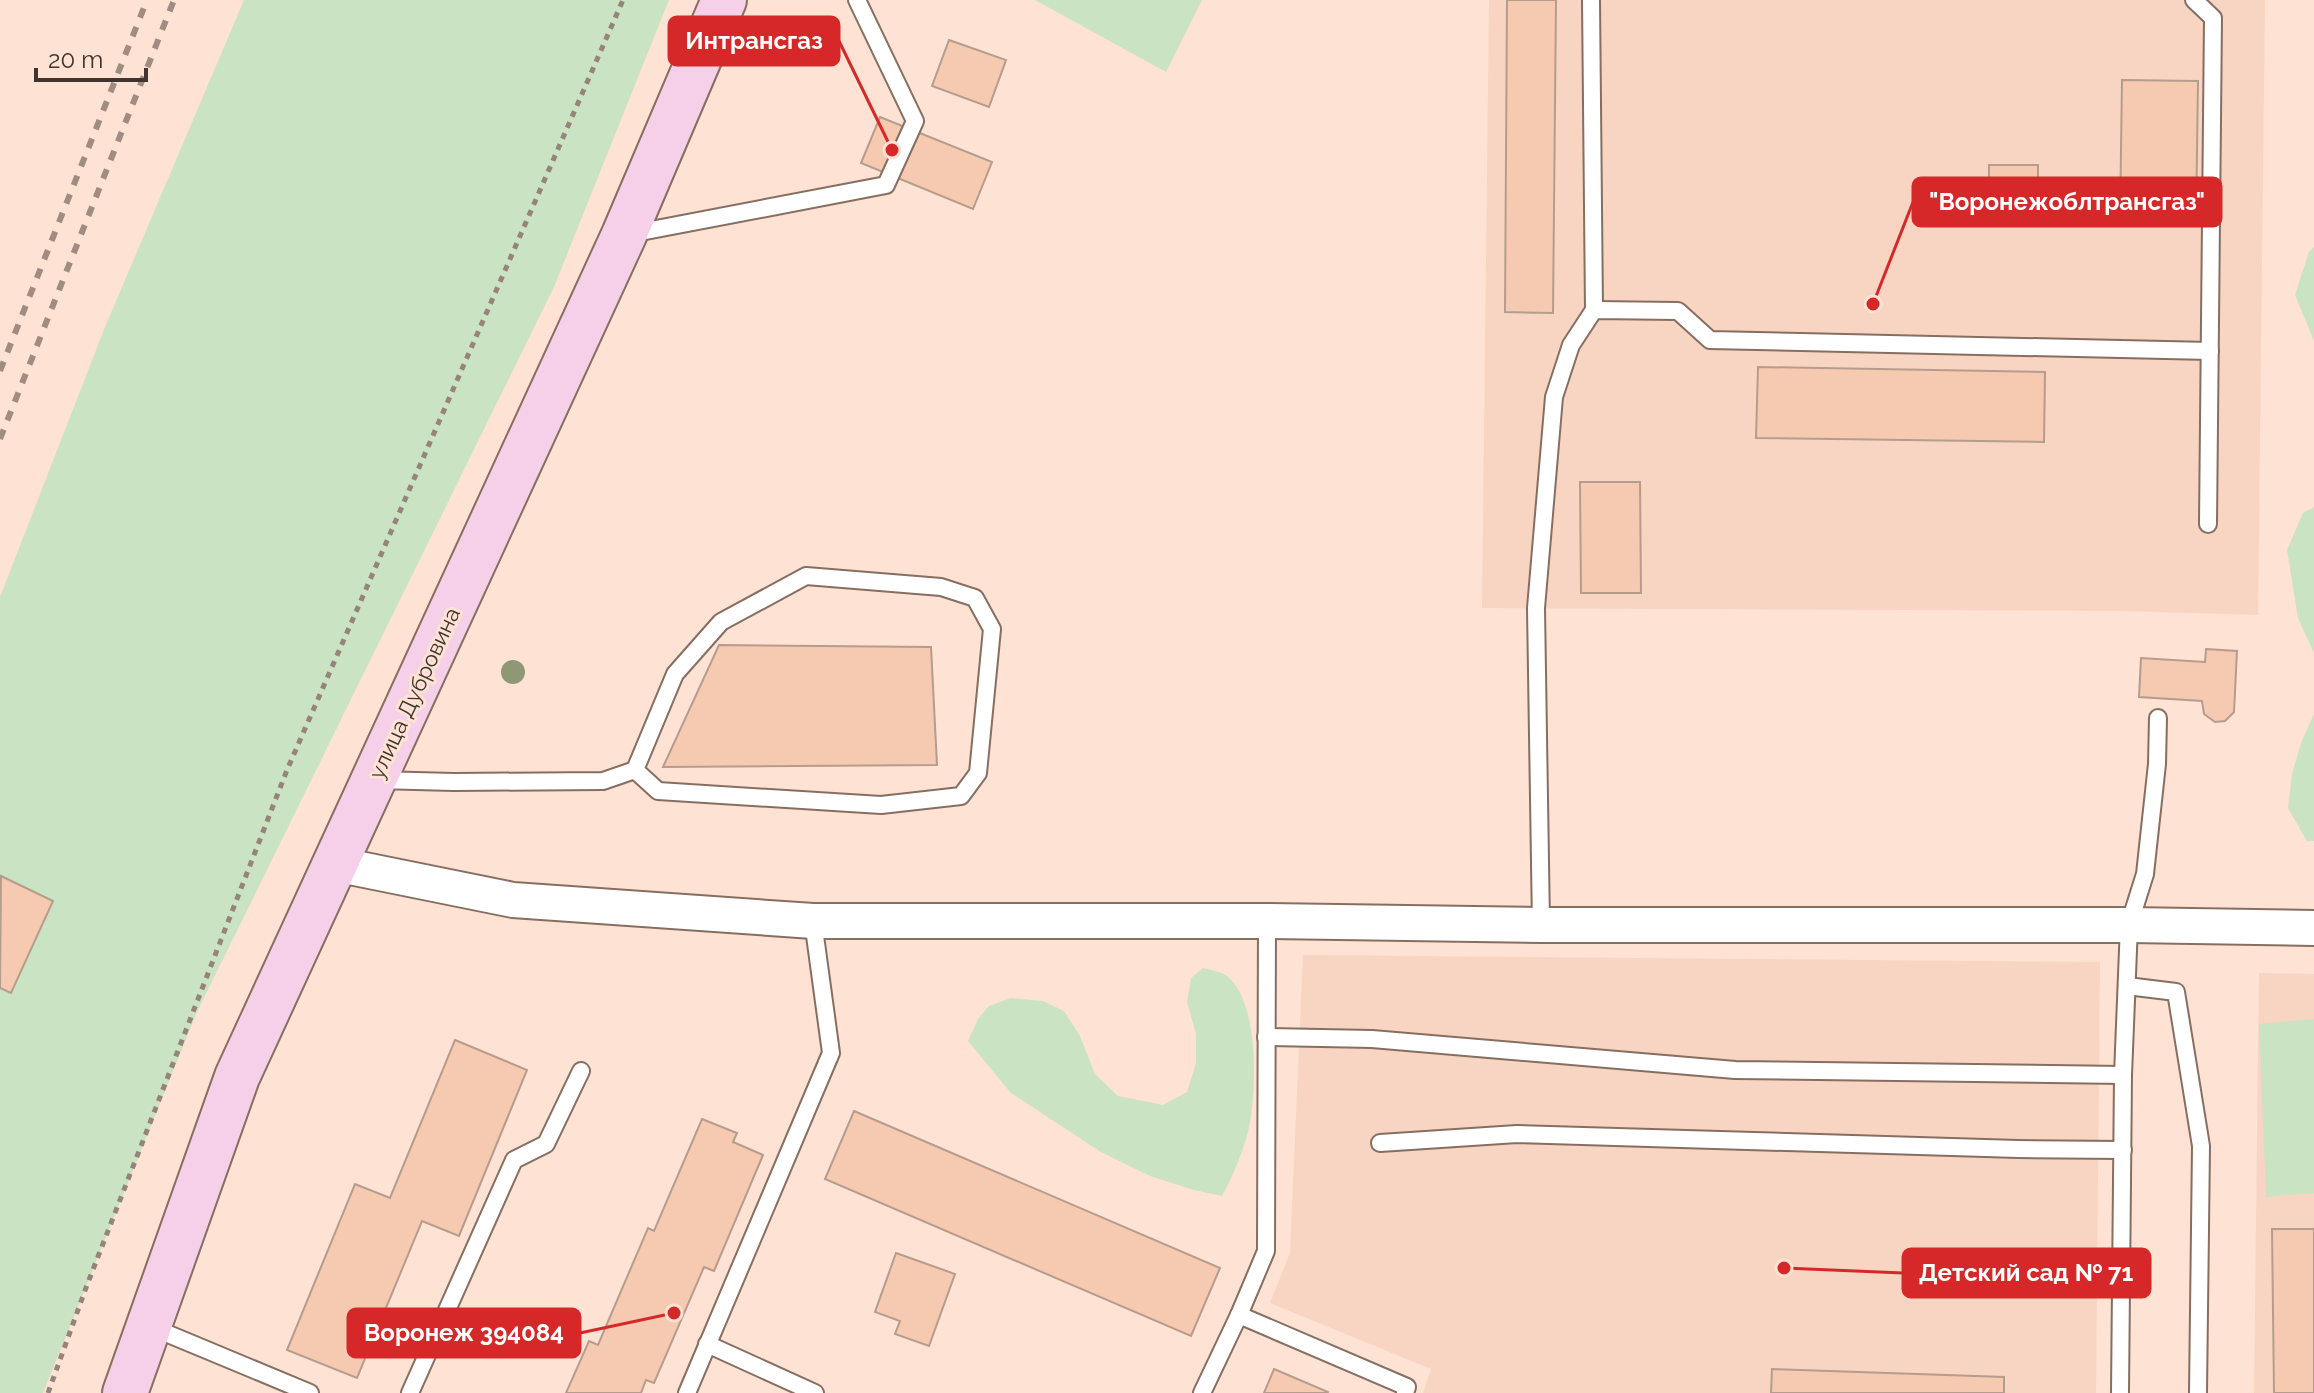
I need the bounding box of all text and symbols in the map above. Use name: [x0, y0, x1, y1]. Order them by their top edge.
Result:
callout: Интрансгаз: [669, 17, 839, 65]
text: Интрансгаз: [685, 26, 823, 55]
scale bar: [36, 32, 146, 82]
text: 20 m: [48, 45, 103, 74]
callout: "Воронежоблтрансгаз": [1913, 178, 2221, 226]
text: "Воронежоблтрансгаз": [1929, 187, 2205, 216]
street label: улица Дубровина: [363, 603, 465, 783]
callout: Детский сад № 71: [1903, 1249, 2150, 1297]
text: Детский сад № 71: [1919, 1258, 2133, 1287]
callout: Воронеж 394084: [348, 1309, 580, 1357]
text: Воронеж 394084: [364, 1318, 564, 1347]

